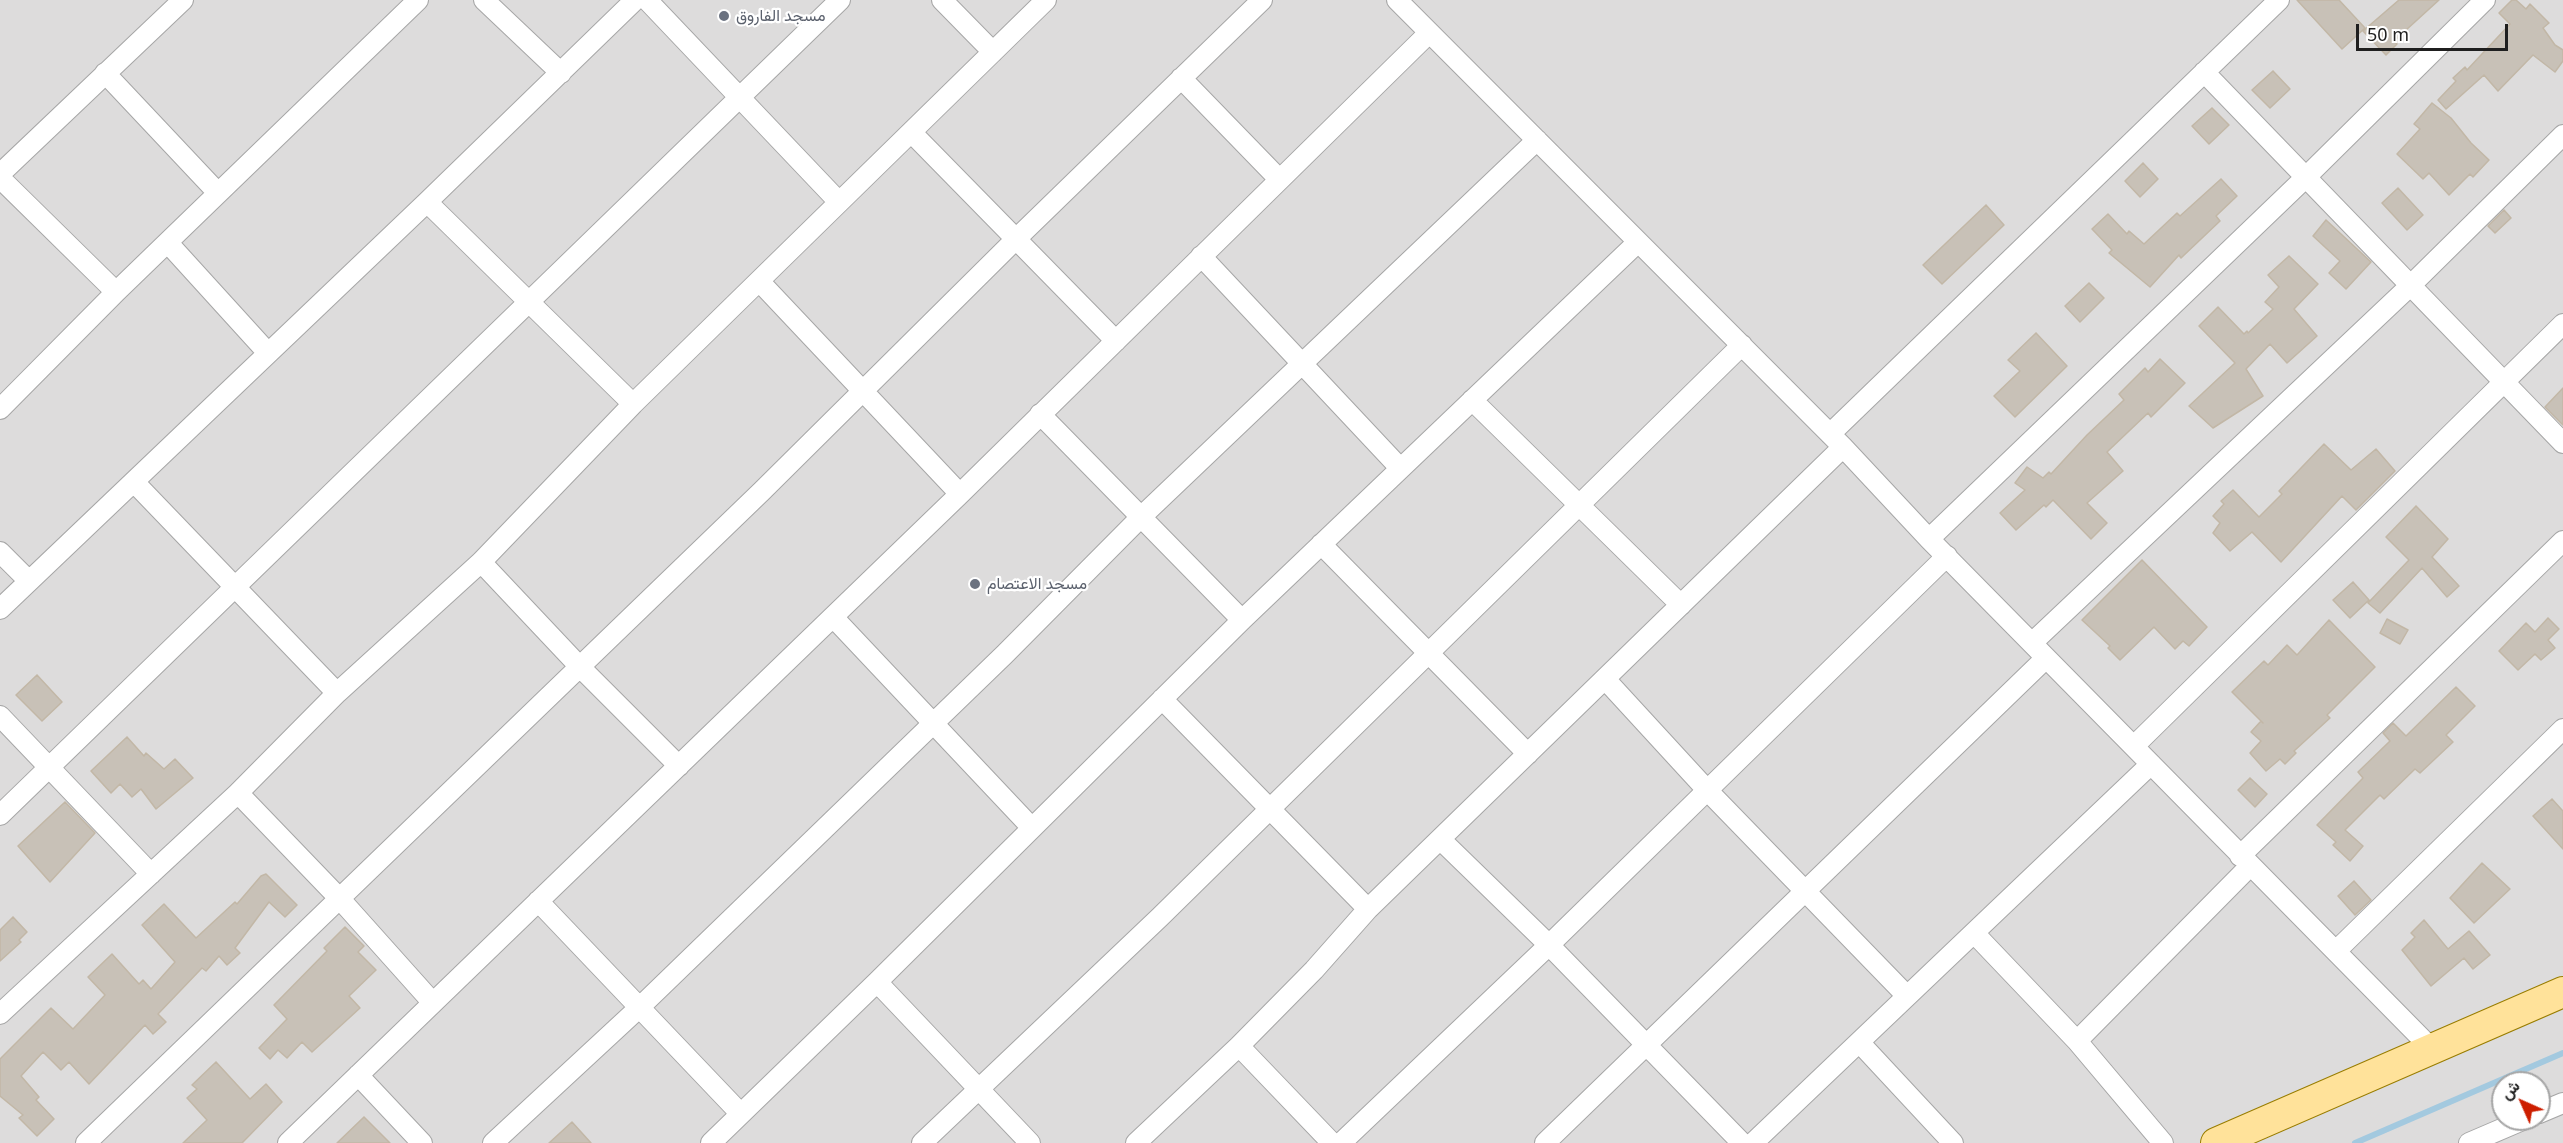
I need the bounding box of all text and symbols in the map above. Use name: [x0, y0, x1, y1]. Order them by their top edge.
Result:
place label: مسجد الفاروق: [736, 6, 826, 26]
marker: مسجد الفاروق: [717, 9, 731, 23]
scale bar: [2359, 12, 2510, 50]
text: 50 m: [2367, 22, 2409, 46]
place label: مسجد الاعتصام: [987, 574, 1087, 594]
marker: مسجد الاعتصام: [968, 577, 982, 591]
north arrow: [2491, 1071, 2551, 1131]
text: ش: [2495, 1075, 2524, 1104]

